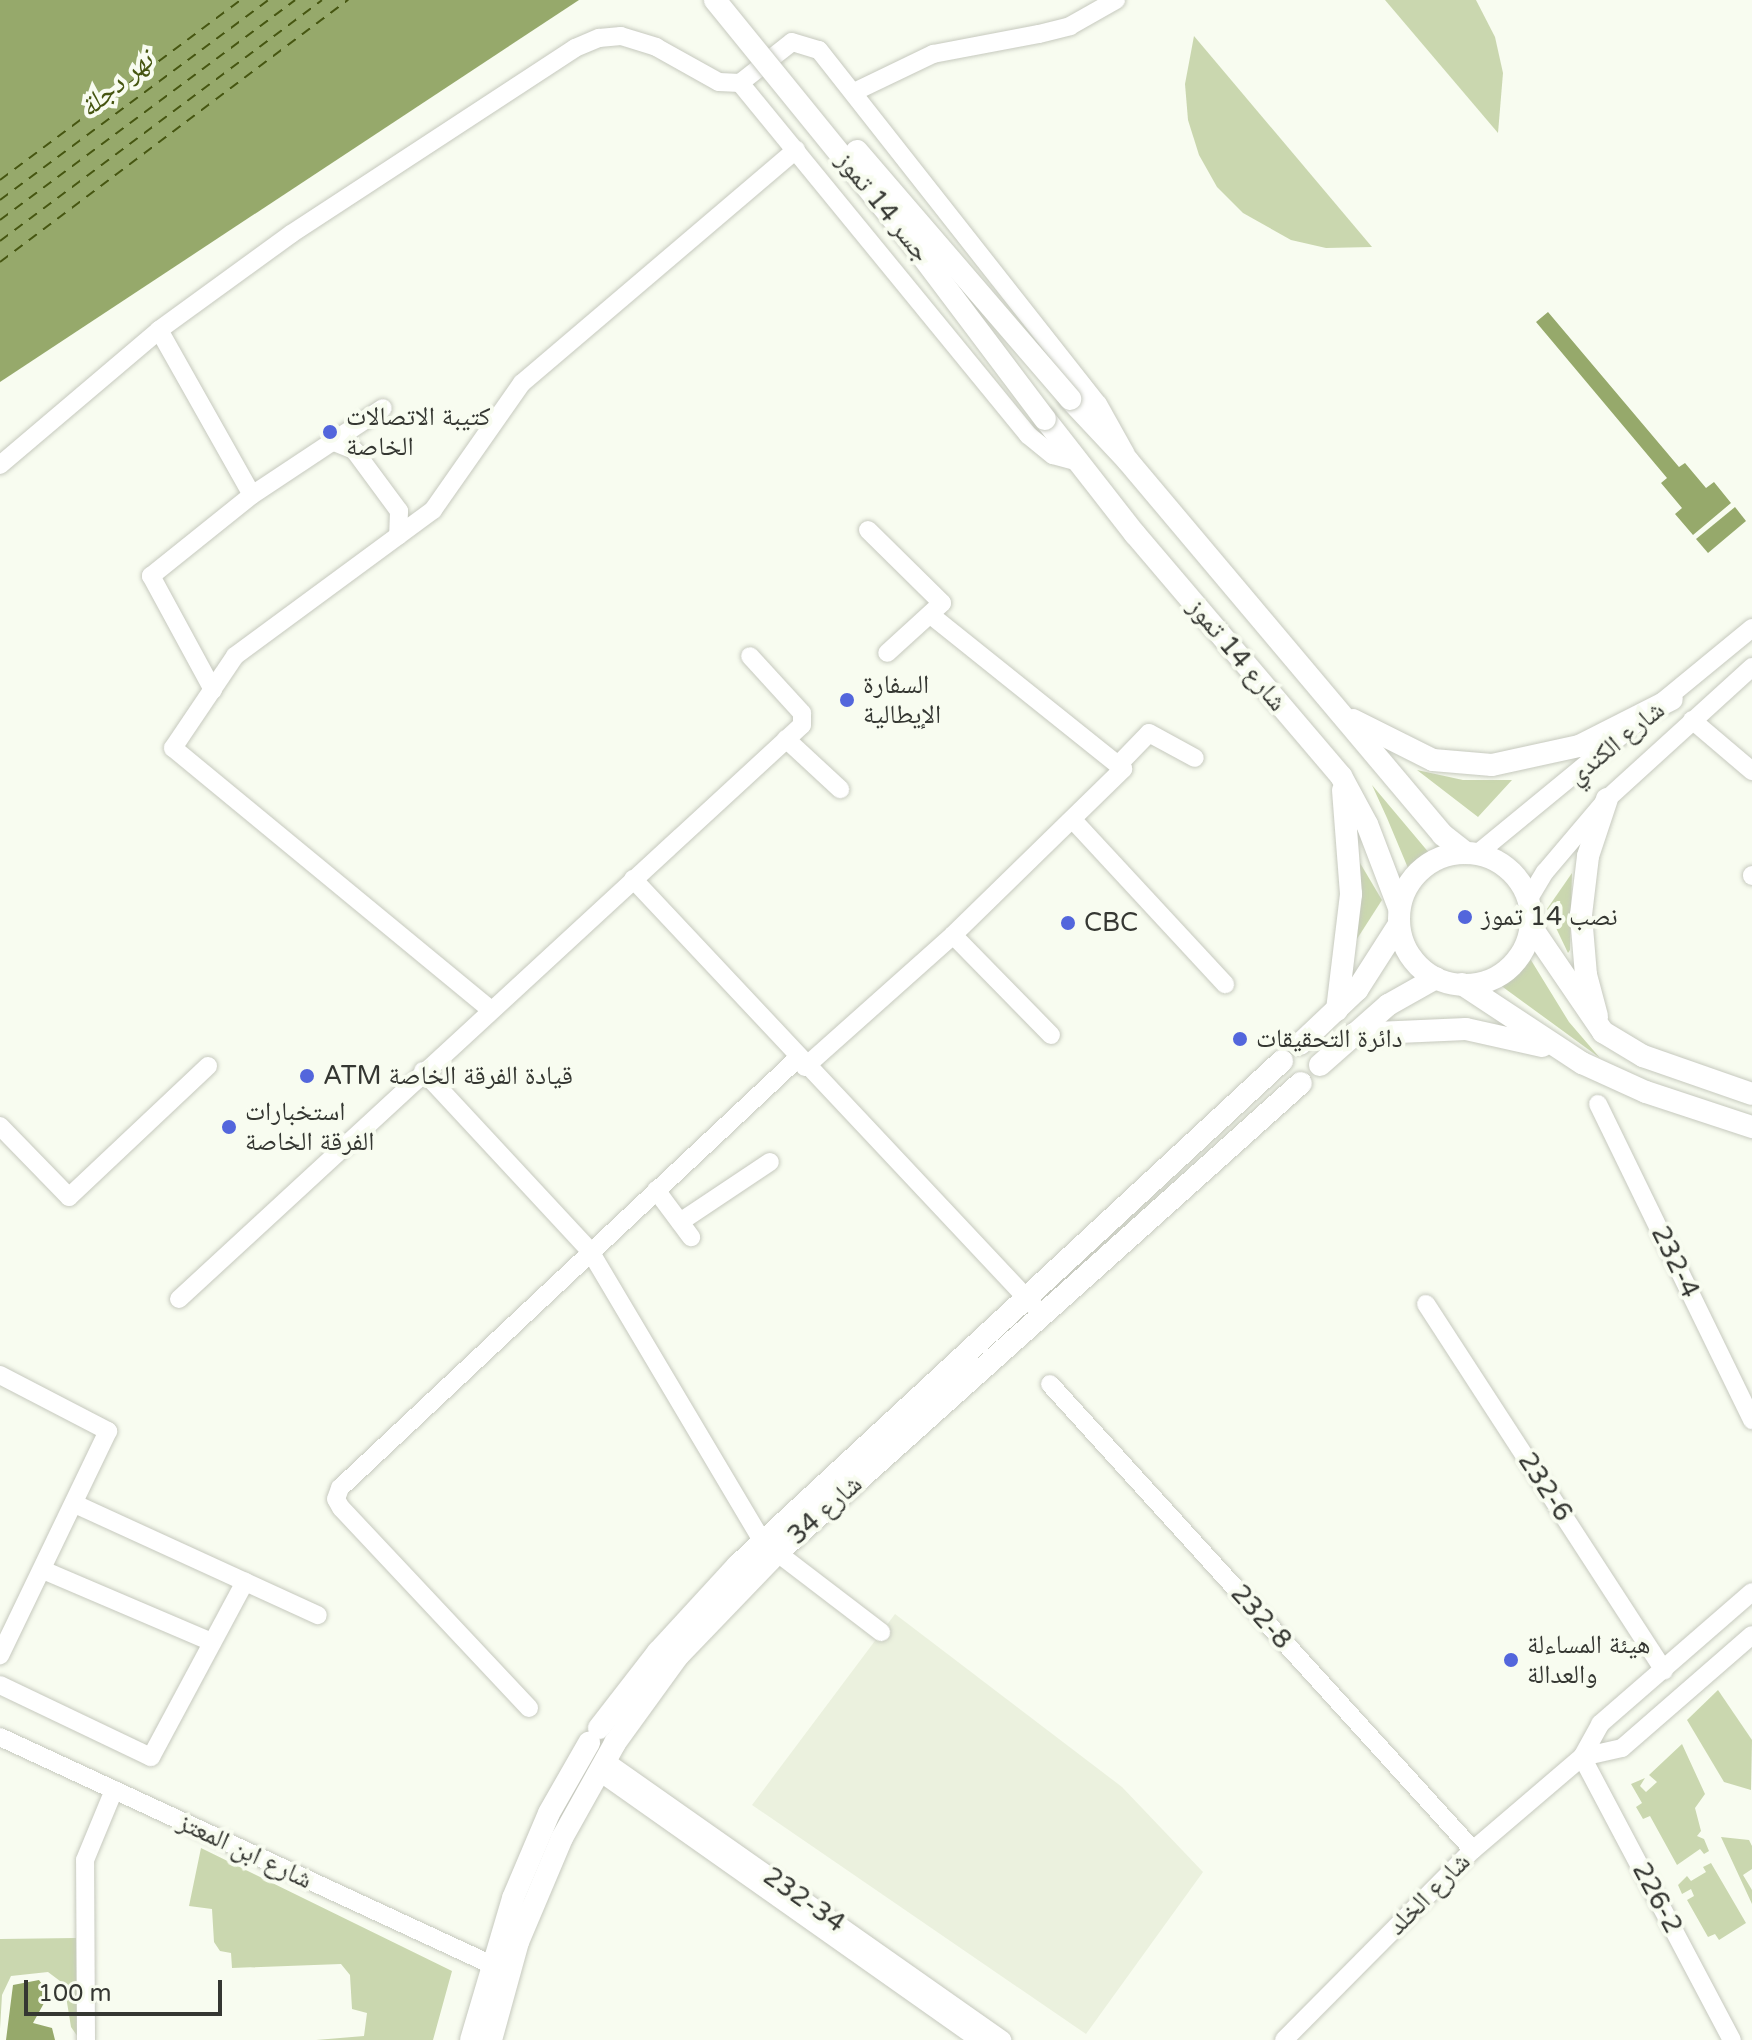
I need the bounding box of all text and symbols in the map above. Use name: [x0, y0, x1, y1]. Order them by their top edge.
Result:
water label: نهر دجلة: [72, 44, 160, 124]
street label: جسر 14 تموز: [829, 146, 937, 268]
place label: كتيبة الاتصالات الخاصة: [346, 401, 491, 462]
marker: كتيبة الاتصالات الخاصة: [321, 423, 339, 441]
street label: شارع 14 تموز: [1181, 592, 1293, 718]
place label: السفارة الإيطالية: [863, 669, 941, 730]
marker: السفارة الإيطالية: [838, 691, 856, 709]
street label: شارع الكندي: [1561, 694, 1671, 792]
place label: نصب 14 تموز: [1481, 901, 1618, 933]
place label: CBC: [1084, 907, 1138, 939]
marker: نصب 14 تموز: [1456, 908, 1474, 926]
marker: CBC: [1059, 914, 1077, 932]
place label: دائرة التحقيقات: [1256, 1023, 1402, 1055]
marker: دائرة التحقيقات: [1231, 1030, 1249, 1048]
place label: ATM قيادة الفرقة الخاصة: [323, 1060, 573, 1092]
marker: ATM قيادة الفرقة الخاصة: [298, 1067, 316, 1085]
place label: استخبارات الفرقة الخاصة: [245, 1096, 374, 1158]
marker: استخبارات الفرقة الخاصة: [220, 1118, 238, 1136]
street label: 232-4: [1644, 1221, 1706, 1303]
street label: 232-6: [1511, 1447, 1579, 1527]
street label: شارع 34: [782, 1469, 868, 1551]
street label: 232-8: [1224, 1578, 1298, 1656]
place label: هيئة المساءلة والعدالة: [1527, 1629, 1651, 1690]
marker: هيئة المساءلة والعدالة: [1502, 1651, 1520, 1669]
street label: شارع ابن المعتز: [173, 1806, 317, 1896]
street label: شارع الخلد: [1381, 1846, 1477, 1942]
street label: 226-2: [1625, 1857, 1689, 1939]
street label: 232-34: [757, 1861, 851, 1939]
scale bar: [28, 1964, 226, 2014]
text: 100 m: [38, 1979, 112, 2008]

